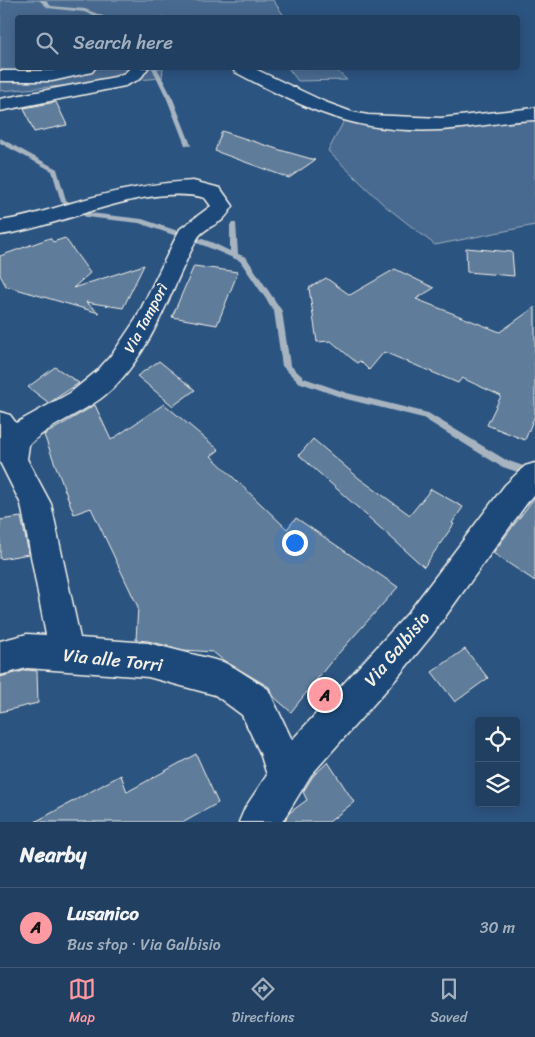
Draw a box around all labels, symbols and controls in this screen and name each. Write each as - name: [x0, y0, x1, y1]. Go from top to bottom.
- search box: [15, 15, 520, 70]
- text: Search here: [73, 26, 173, 59]
- icon: search: [33, 29, 61, 57]
- street label: Via Tamporì: [117, 278, 175, 358]
- your location: [282, 530, 308, 556]
- street label: Via Galbisio: [356, 604, 438, 694]
- street label: Via alle Torri: [62, 639, 165, 681]
- pin: A: [309, 676, 341, 714]
- map controls: [475, 717, 520, 807]
- button: locate: [475, 717, 520, 762]
- button: layers: [475, 762, 520, 807]
- text: Nearby: [20, 836, 86, 874]
- text: Lusanico: [67, 897, 139, 930]
- text: A: [31, 913, 41, 942]
- text: 30 m: [480, 913, 515, 942]
- text: Bus stop · Via Galbisio: [67, 930, 221, 959]
- tab: Map: [68, 975, 96, 1030]
- tab: Directions: [232, 975, 294, 1030]
- tab: Saved: [430, 975, 467, 1030]

